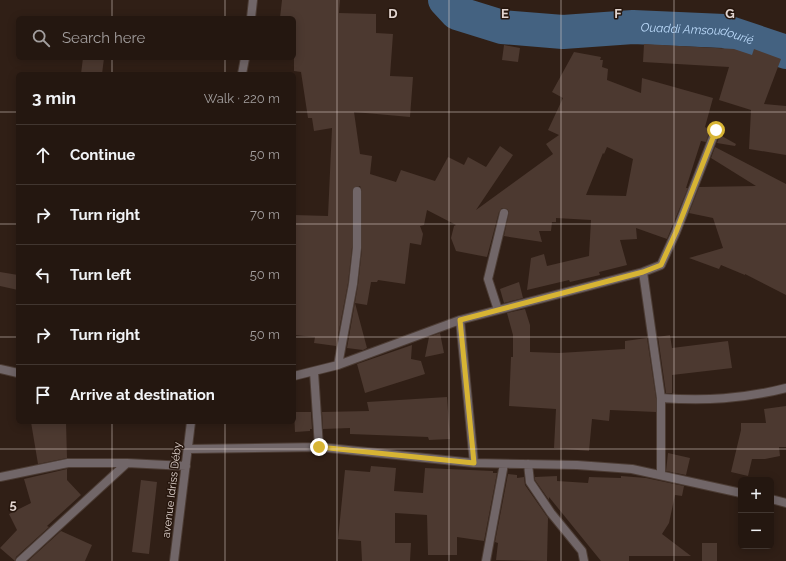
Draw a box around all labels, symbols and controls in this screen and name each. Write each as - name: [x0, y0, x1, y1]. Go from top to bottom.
- text: D: [388, 6, 398, 21]
- text: E: [501, 6, 509, 21]
- text: F: [614, 6, 622, 21]
- text: G: [725, 6, 735, 21]
- search box: [16, 16, 296, 60]
- water label: Ouaddi Amsoudourié: [640, 20, 756, 48]
- icon: search: [30, 27, 52, 49]
- text: Search here: [62, 29, 145, 47]
- text: 3 min: [32, 88, 76, 108]
- text: Walk · 220 m: [204, 91, 280, 106]
- route start: [707, 121, 725, 139]
- icon: ahead: [32, 144, 54, 166]
- text: Continue: [70, 146, 135, 164]
- text: 50 m: [250, 147, 280, 162]
- icon: right: [32, 204, 54, 226]
- text: Turn right: [70, 206, 140, 224]
- text: 70 m: [250, 207, 280, 222]
- icon: left: [32, 264, 54, 286]
- text: Turn left: [70, 266, 131, 284]
- text: 50 m: [250, 267, 280, 282]
- icon: right: [32, 324, 54, 346]
- text: Turn right: [70, 326, 140, 344]
- text: 50 m: [250, 327, 280, 342]
- icon: arrive: [32, 384, 54, 406]
- text: Arrive at destination: [70, 386, 215, 404]
- route end: [310, 438, 328, 456]
- street label: avenue Idriss Déby: [160, 441, 184, 539]
- map controls: [738, 477, 774, 549]
- button: +: [738, 477, 774, 513]
- text: 5: [9, 497, 17, 512]
- button: −: [738, 513, 774, 549]

